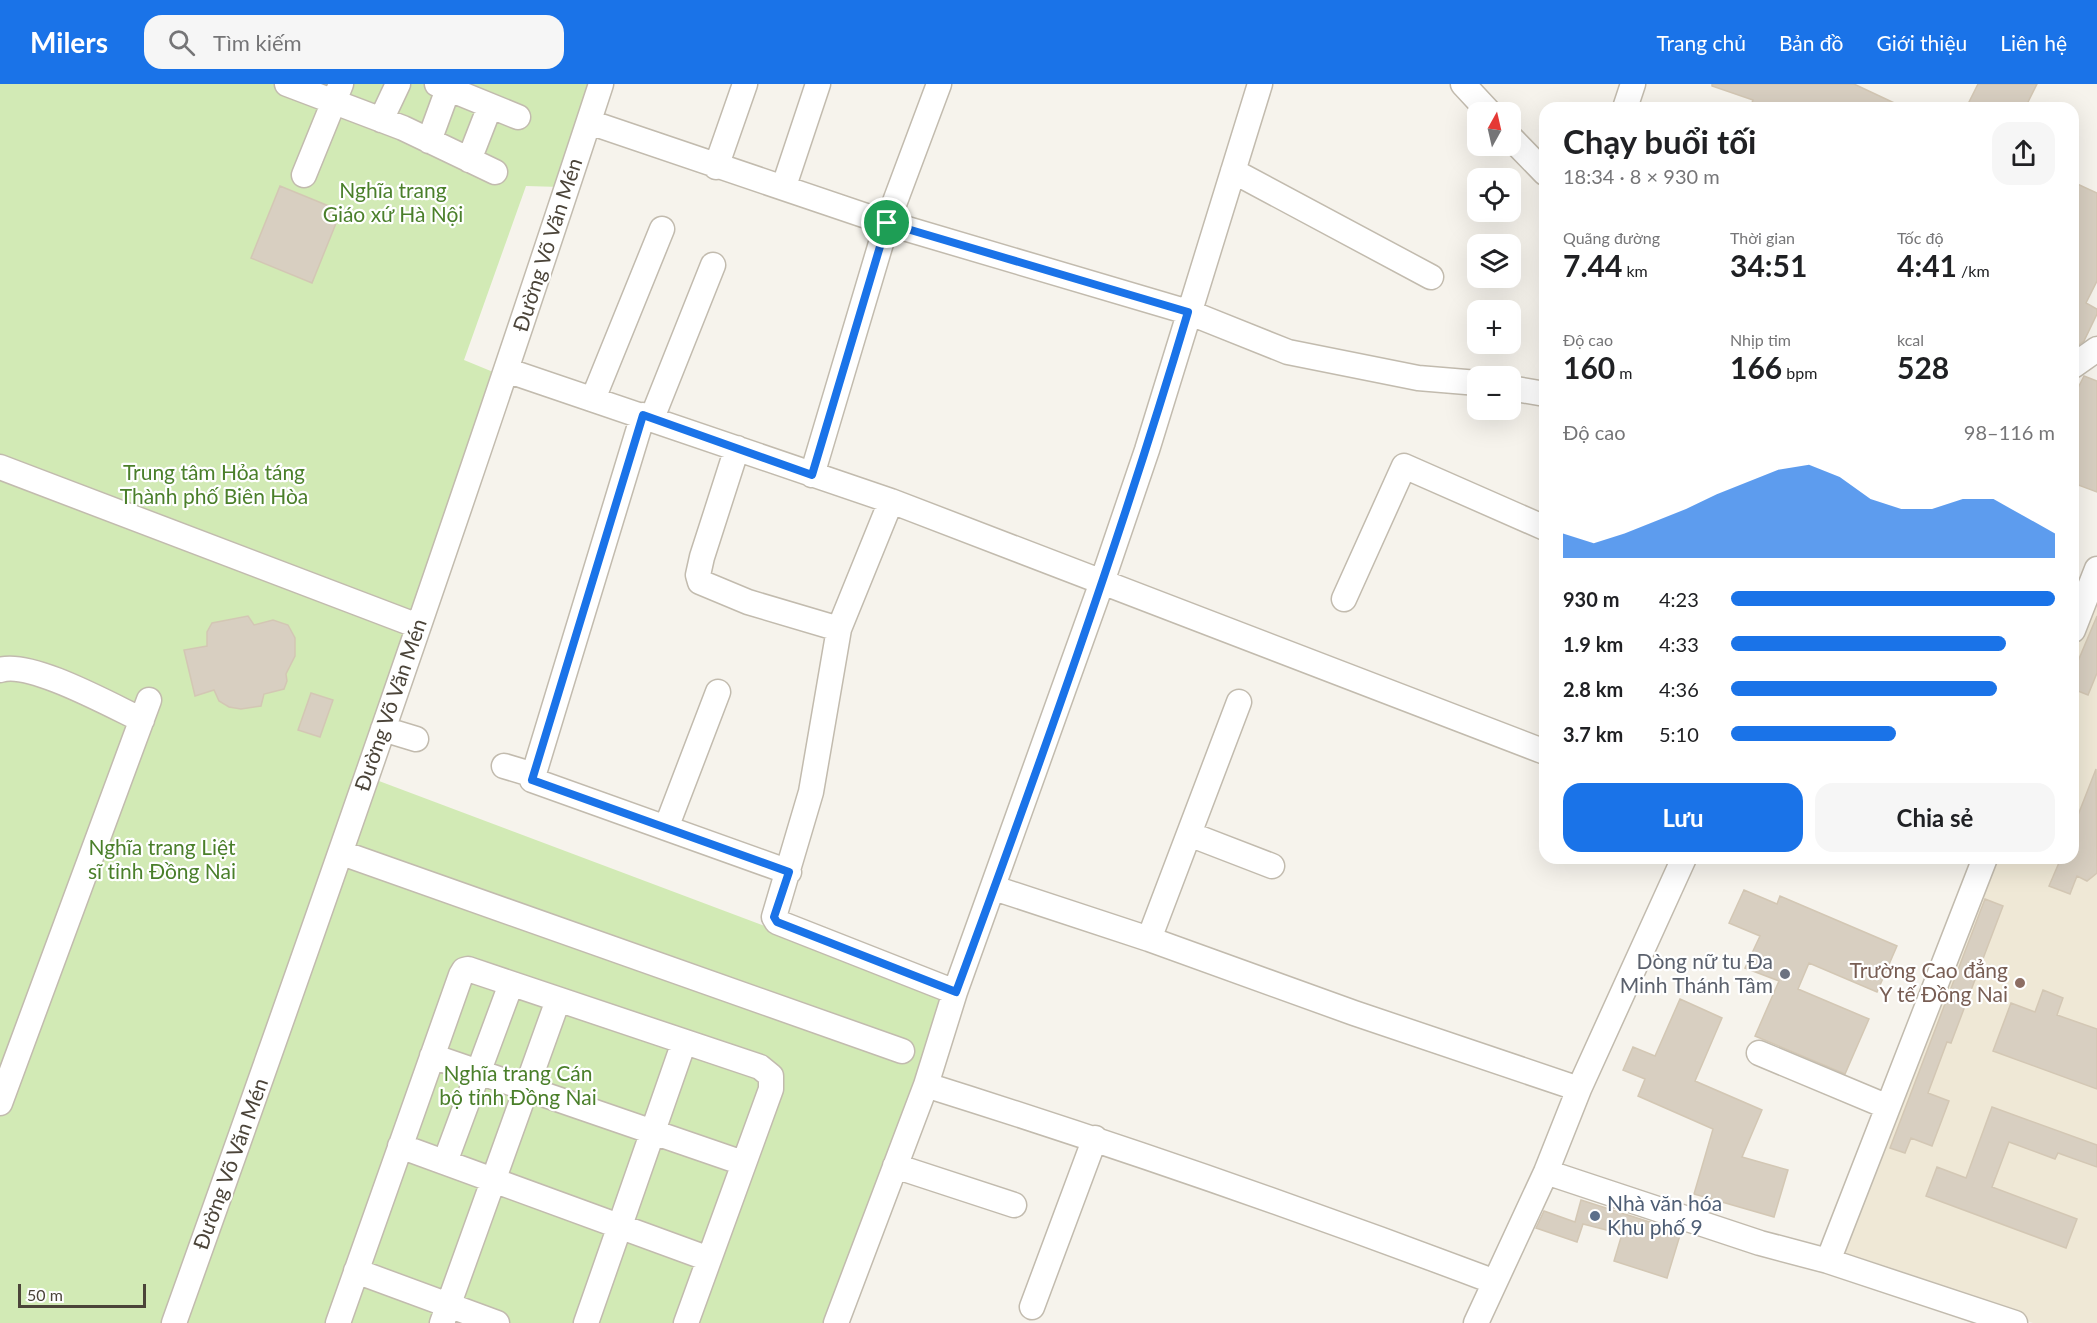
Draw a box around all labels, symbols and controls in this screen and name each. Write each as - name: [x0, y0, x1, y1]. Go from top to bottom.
- search box: [144, 15, 564, 69]
- text: Milers: [30, 25, 108, 59]
- icon: search: [165, 26, 198, 59]
- text: Tìm kiếm: [213, 29, 302, 56]
- text: Trang chủ: [1656, 30, 1746, 55]
- text: Bản đồ: [1779, 30, 1844, 55]
- text: Giới thiệu: [1877, 30, 1967, 55]
- text: Liên hệ: [2000, 30, 2067, 55]
- north arrow: [1467, 102, 1521, 156]
- map controls: [1467, 102, 1521, 420]
- text: Chạy buổi tối: [1563, 121, 1756, 161]
- button: share: [1992, 122, 2055, 185]
- street label: Đường Võ Văn Mén: [507, 155, 586, 334]
- text: 18:34 · 8 × 930 m: [1563, 164, 1720, 188]
- button: locate: [1467, 168, 1521, 222]
- park label: Nghĩa trang Giáo xứ Hà Nội: [323, 177, 463, 226]
- pin: [861, 197, 912, 248]
- icon: arrive: [870, 206, 903, 239]
- text: Quãng đường: [1563, 228, 1660, 247]
- text: Thời gian: [1730, 228, 1795, 247]
- text: Tốc độ: [1897, 228, 1943, 247]
- button: layers: [1467, 234, 1521, 288]
- text: 7.44: [1563, 247, 1622, 283]
- text: 34:51: [1730, 247, 1807, 283]
- text: 4:41: [1897, 247, 1957, 283]
- text: km: [1622, 261, 1648, 280]
- text: /km: [1957, 261, 1990, 280]
- button: +: [1467, 300, 1521, 354]
- text: Độ cao: [1563, 330, 1613, 349]
- text: Nhịp tim: [1730, 330, 1791, 349]
- text: kcal: [1897, 330, 1924, 349]
- text: 160: [1563, 349, 1615, 385]
- text: 166: [1730, 349, 1782, 385]
- text: 528: [1897, 349, 1949, 385]
- text: m: [1615, 363, 1632, 382]
- text: bpm: [1782, 363, 1817, 382]
- button: −: [1467, 366, 1521, 420]
- text: Độ cao: [1563, 420, 1626, 444]
- text: 98–116 m: [1964, 420, 2055, 444]
- park label: Trung tâm Hỏa táng Thành phố Biên Hòa: [120, 459, 308, 508]
- text: 930 m: [1563, 587, 1619, 611]
- text: 4:23: [1659, 587, 1699, 611]
- street label: Đường Võ Văn Mén: [348, 615, 431, 794]
- text: 1.9 km: [1563, 632, 1623, 656]
- text: 4:33: [1659, 632, 1699, 656]
- text: 2.8 km: [1563, 677, 1623, 701]
- text: 4:36: [1659, 677, 1699, 701]
- text: 3.7 km: [1563, 722, 1623, 746]
- text: 5:10: [1659, 722, 1699, 746]
- button: Lưu: [1563, 783, 1803, 852]
- button: Chia sẻ: [1815, 783, 2055, 852]
- park label: Nghĩa trang Liệt sĩ tỉnh Đồng Nai: [88, 834, 236, 883]
- place label: Dòng nữ tu Đa Minh Thánh Tâm: [1620, 948, 1773, 997]
- place label: Trường Cao đẳng Y tế Đồng Nai: [1850, 957, 2008, 1006]
- marker: Dòng nữ tu Đa Minh Thánh Tâm: [1778, 967, 1792, 981]
- marker: Trường Cao đẳng Y tế Đồng Nai: [2013, 976, 2027, 990]
- park label: Nghĩa trang Cán bộ tỉnh Đồng Nai: [439, 1060, 597, 1109]
- street label: Đường Võ Văn Mén: [187, 1074, 272, 1253]
- place label: Nhà văn hóa Khu phố 9: [1607, 1190, 1722, 1239]
- marker: Nhà văn hóa Khu phố 9: [1588, 1209, 1602, 1223]
- scale bar: [18, 1281, 146, 1308]
- text: 50 m: [27, 1285, 63, 1304]

